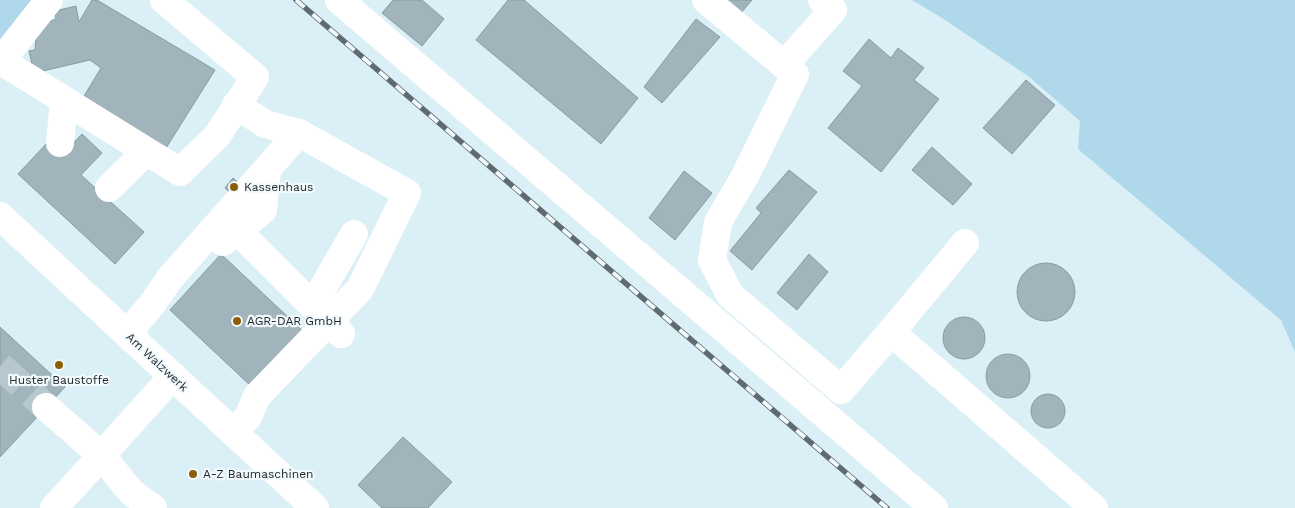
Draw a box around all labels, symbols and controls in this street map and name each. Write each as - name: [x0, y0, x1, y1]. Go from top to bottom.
- place label: Kassenhaus: [244, 180, 313, 194]
- marker: Kassenhaus: [228, 181, 240, 193]
- place label: AGR-DAR GmbH: [247, 314, 342, 328]
- marker: AGR-DAR GmbH: [231, 315, 243, 327]
- street label: Am Walzwerk: [123, 330, 191, 394]
- marker: Huster Baustoffe: [53, 359, 65, 371]
- place label: Huster Baustoffe: [9, 373, 109, 387]
- place label: A-Z Baumaschinen: [203, 467, 314, 481]
- marker: A-Z Baumaschinen: [187, 468, 199, 480]

